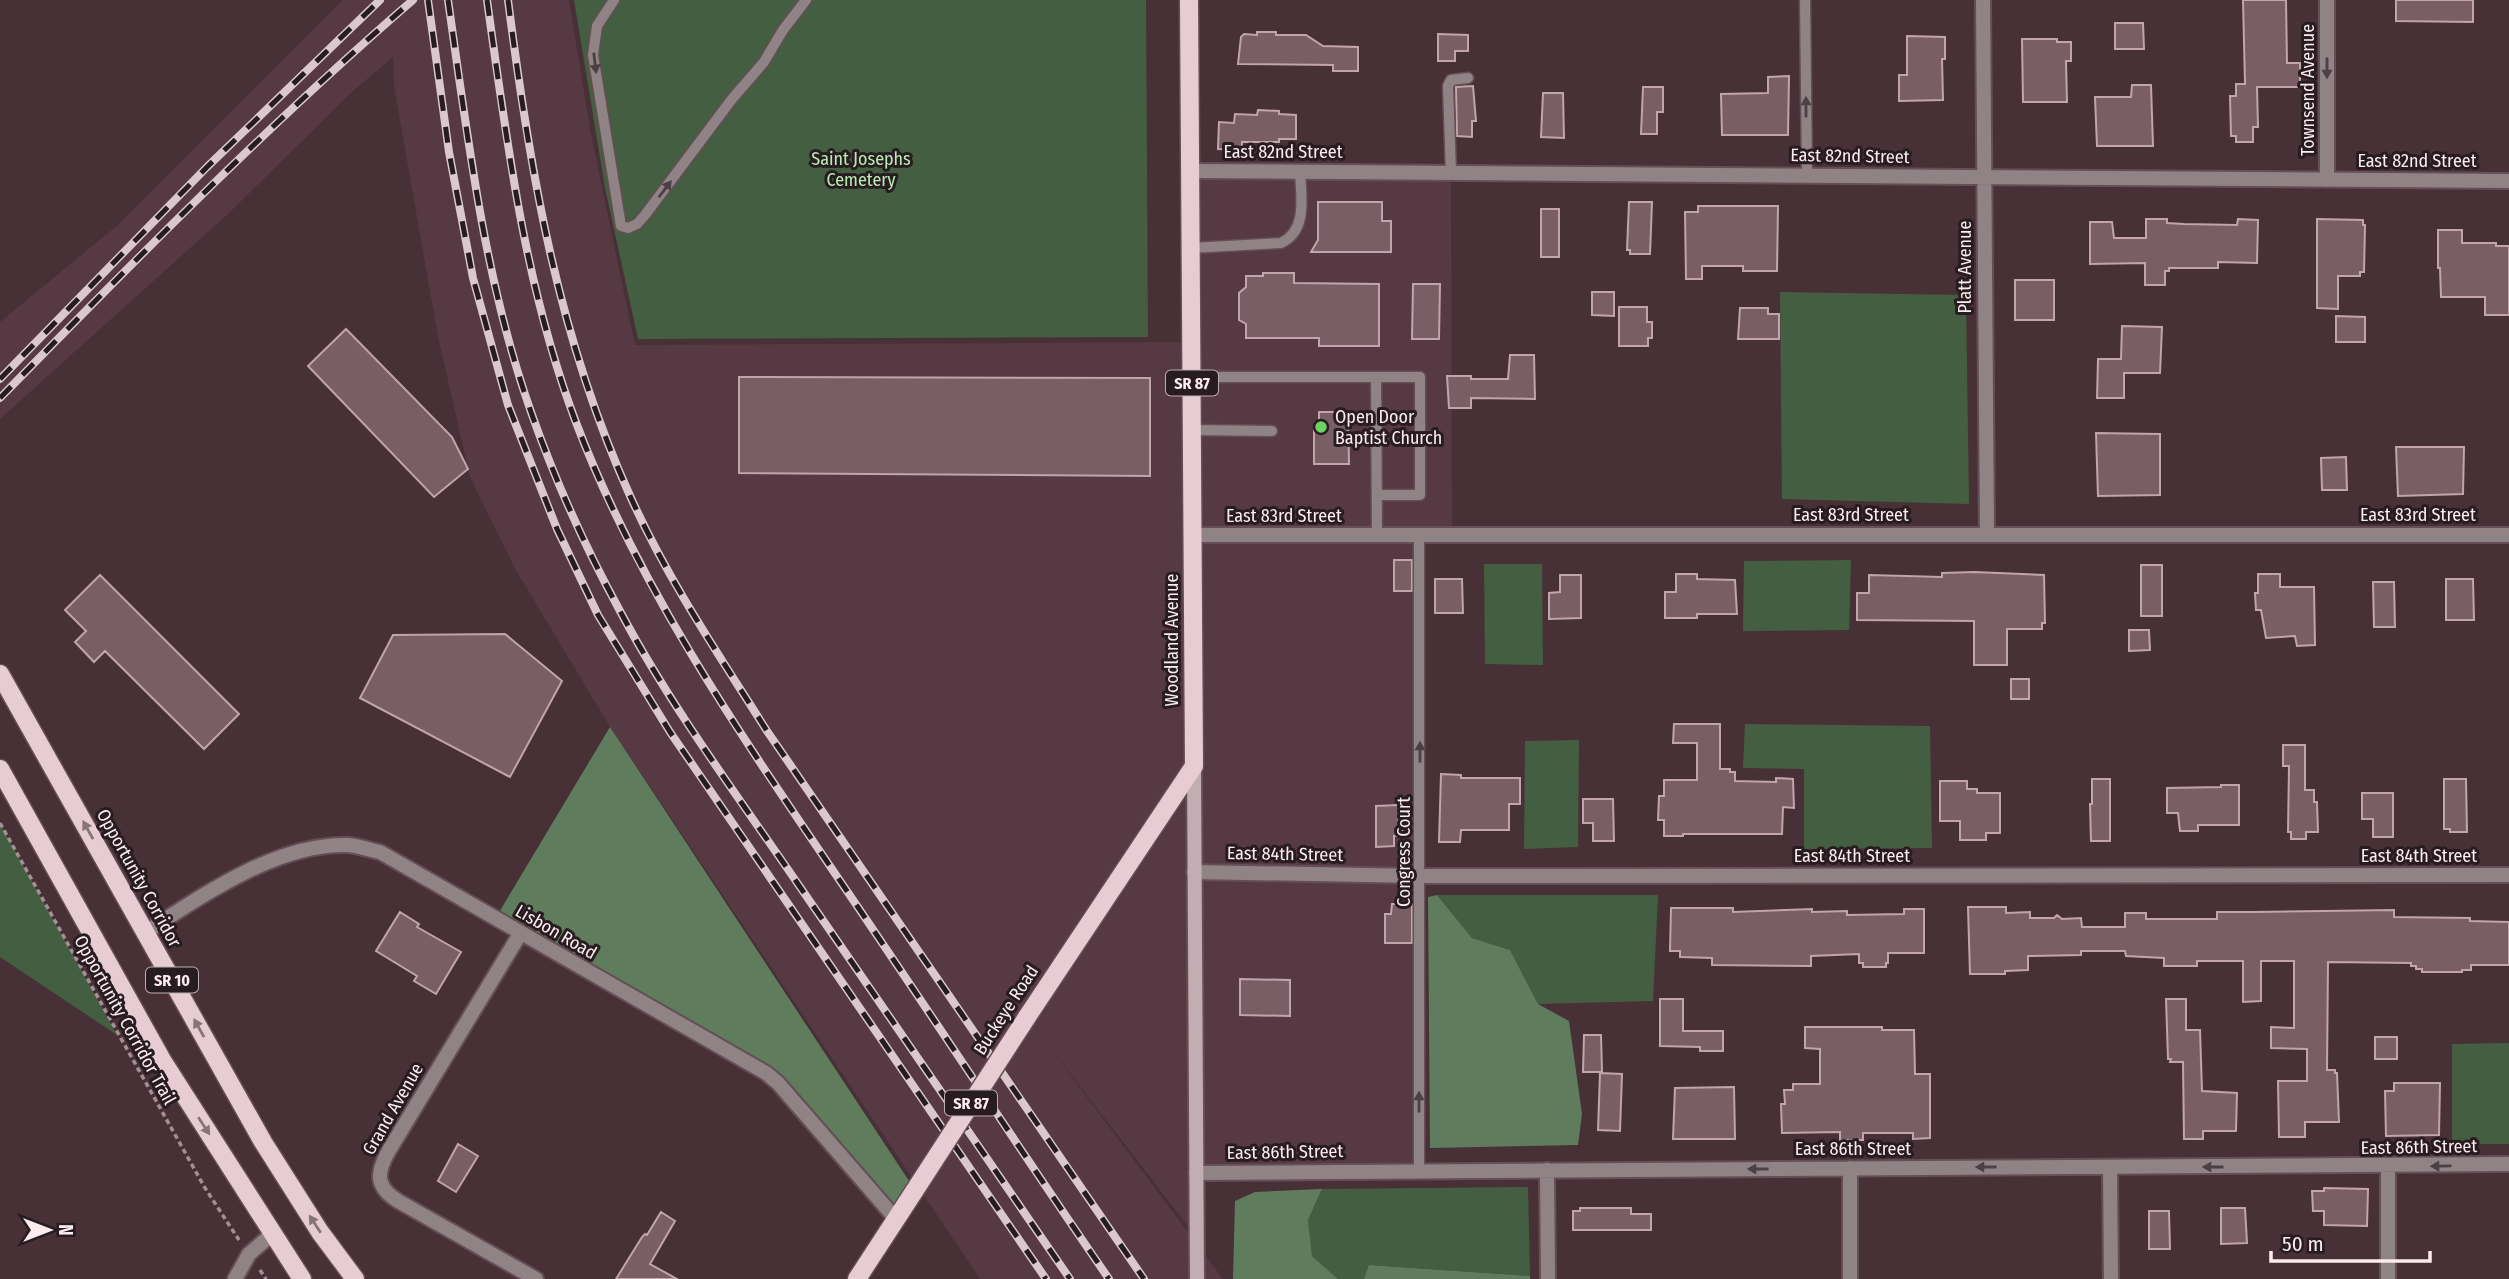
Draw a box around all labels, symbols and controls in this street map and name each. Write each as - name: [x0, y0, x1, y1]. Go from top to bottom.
- street label: Townsend Avenue: [2297, 24, 2319, 156]
- one-way arrow: [590, 52, 601, 74]
- one-way arrow: [2321, 57, 2333, 79]
- one-way arrow: [1800, 95, 1812, 117]
- street label: East 82nd Street: [1223, 141, 1343, 163]
- street label: East 82nd Street: [1790, 144, 1910, 168]
- park label: Saint Josephs Cemetery: [811, 148, 911, 191]
- street label: East 82nd Street: [2357, 150, 2477, 172]
- one-way arrow: [658, 180, 672, 198]
- street label: Platt Avenue: [1954, 220, 1976, 313]
- road number: SR 87: [1166, 370, 1218, 396]
- place label: Open Door Baptist Church: [1335, 406, 1442, 449]
- marker: Open Door Baptist Church: [1313, 419, 1329, 435]
- street label: East 83rd Street: [1793, 504, 1909, 526]
- street label: East 83rd Street: [2360, 504, 2476, 526]
- street label: East 83rd Street: [1226, 505, 1342, 527]
- street label: Woodland Avenue: [1161, 573, 1183, 706]
- one-way arrow: [1414, 740, 1426, 762]
- street label: Congress Court: [1393, 797, 1415, 907]
- street label: Opportunity Corridor: [92, 805, 186, 951]
- one-way arrow: [82, 820, 94, 839]
- street label: East 84th Street: [1227, 842, 1343, 866]
- street label: East 84th Street: [1794, 845, 1910, 867]
- street label: East 84th Street: [2361, 845, 2477, 867]
- street label: Lisbon Road: [511, 900, 601, 964]
- street label: Opportunity Corridor Trail: [69, 931, 181, 1109]
- street label: Buckeye Road: [969, 961, 1043, 1059]
- road number: SR 10: [146, 968, 198, 992]
- one-way arrow: [193, 1018, 205, 1038]
- street label: Grand Avenue: [358, 1059, 428, 1159]
- one-way arrow: [1413, 1090, 1425, 1112]
- road number: SR 87: [945, 1091, 997, 1116]
- one-way arrow: [198, 1116, 211, 1136]
- street label: East 86th Street: [2361, 1135, 2478, 1159]
- street label: East 86th Street: [1795, 1138, 1911, 1160]
- street label: East 86th Street: [1227, 1140, 1344, 1164]
- one-way arrow: [2430, 1160, 2452, 1172]
- one-way arrow: [1975, 1161, 1997, 1173]
- one-way arrow: [2202, 1161, 2224, 1173]
- one-way arrow: [1747, 1163, 1769, 1175]
- north arrow: [14, 1195, 84, 1265]
- one-way arrow: [308, 1214, 321, 1234]
- scale bar: [2271, 1220, 2430, 1264]
- text: N: [54, 1224, 77, 1236]
- text: 50 m: [2282, 1231, 2324, 1257]

